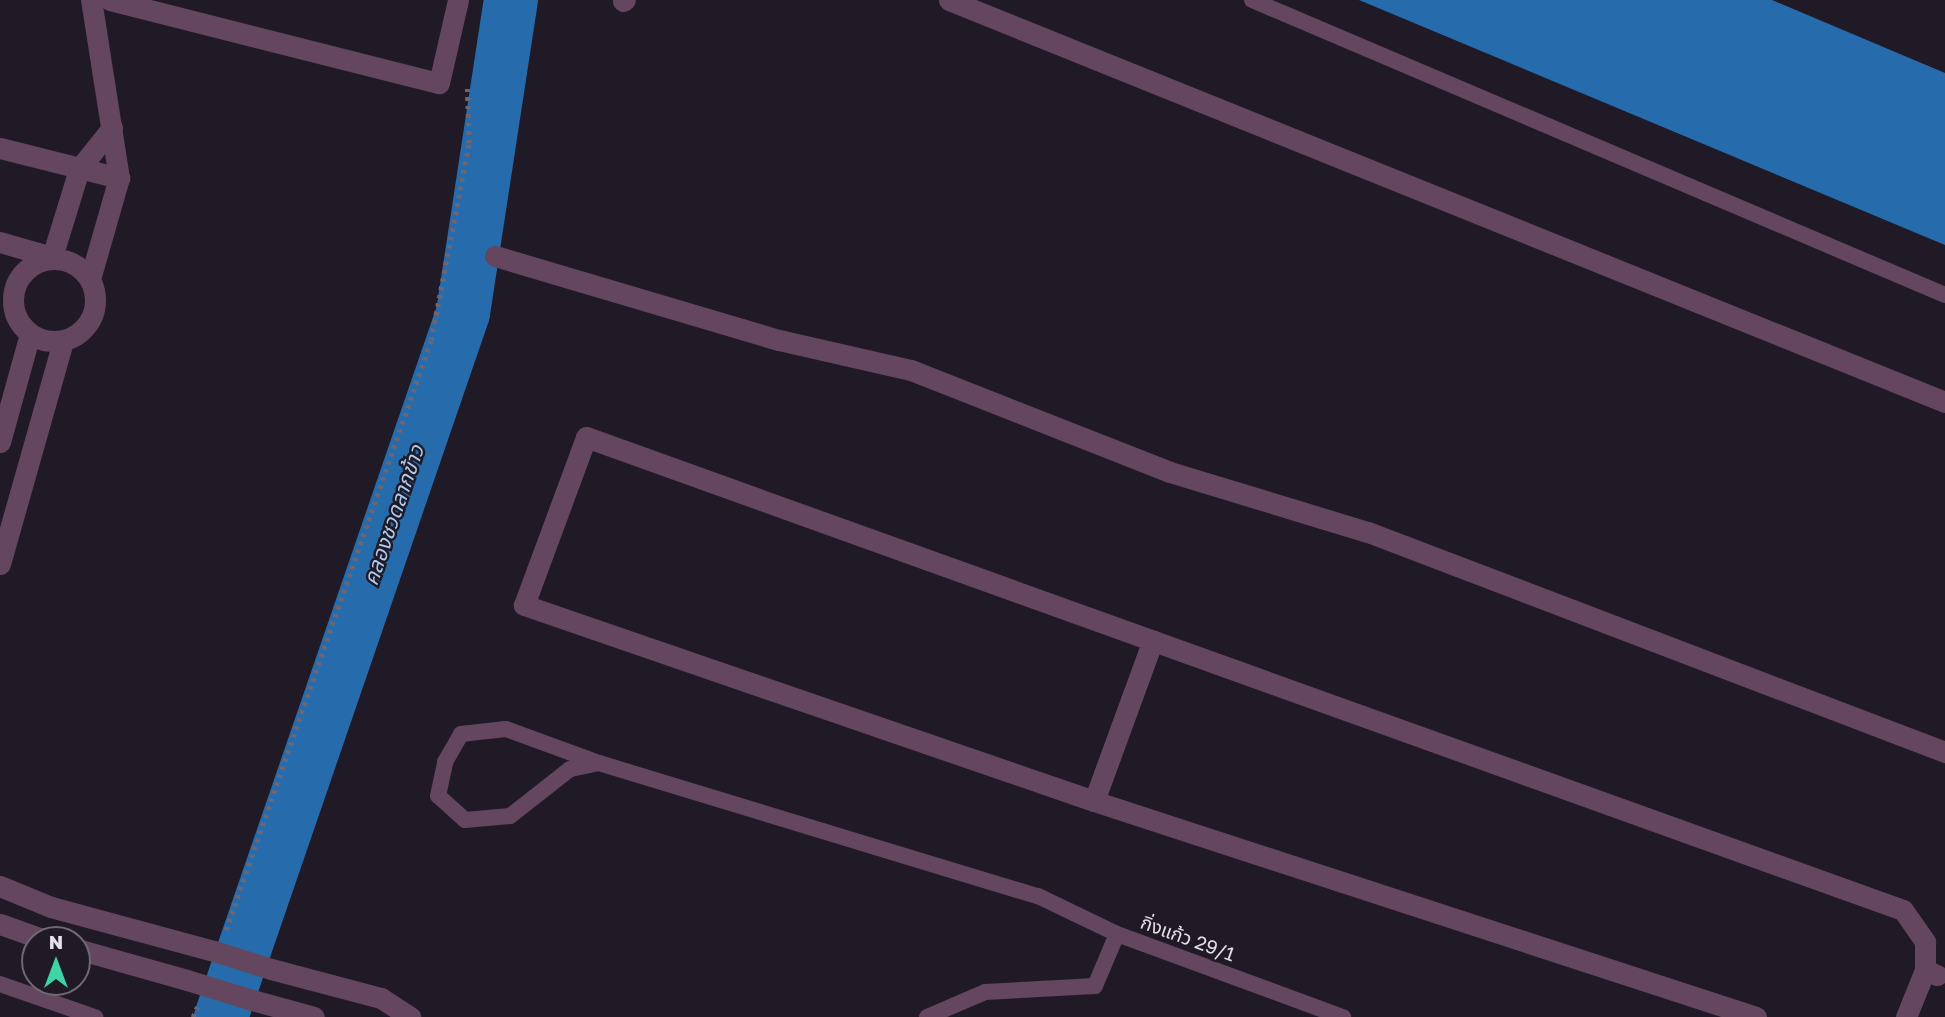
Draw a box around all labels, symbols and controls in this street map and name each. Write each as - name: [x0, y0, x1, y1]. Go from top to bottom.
- water label: คลองชวดลากข้าว: [357, 442, 429, 588]
- street label: กิ่งแก้ว 29/1: [1138, 910, 1238, 966]
- north arrow: [21, 926, 91, 996]
- text: N: [49, 930, 63, 953]

